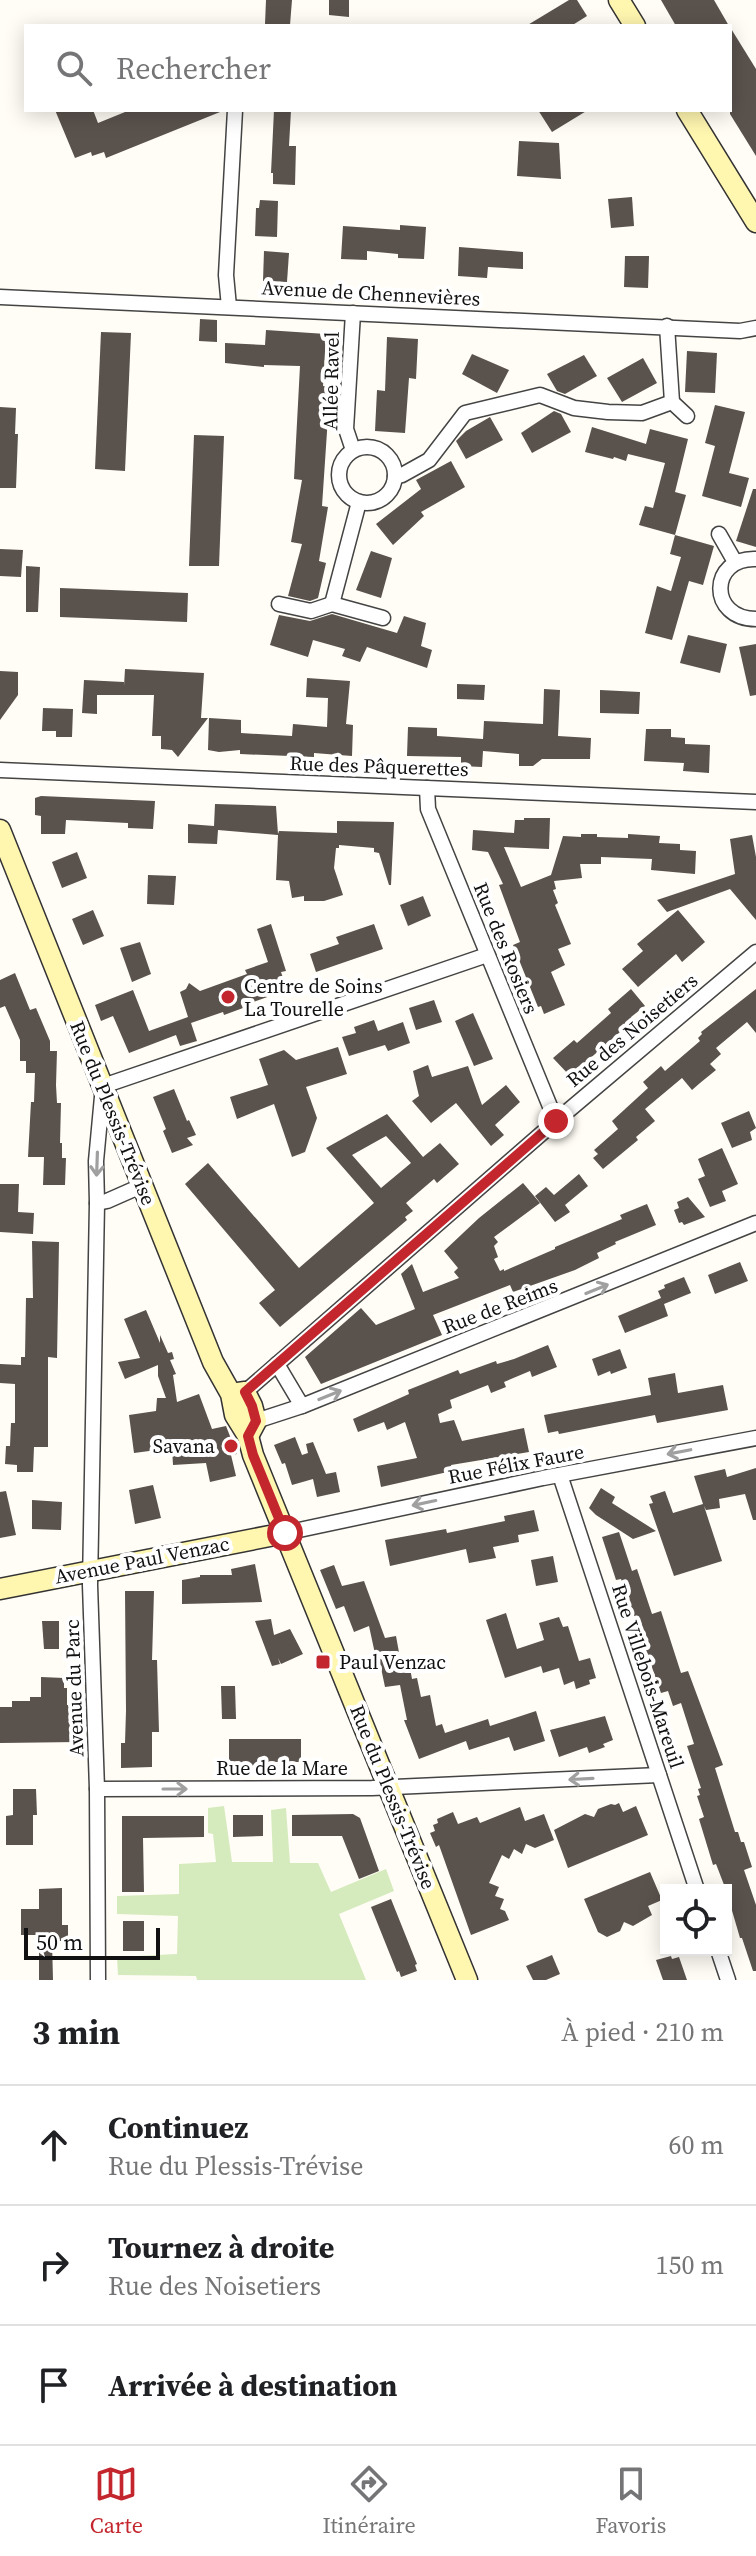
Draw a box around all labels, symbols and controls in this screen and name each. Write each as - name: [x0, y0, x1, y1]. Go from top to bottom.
- search box: [24, 24, 732, 112]
- icon: search: [52, 46, 96, 90]
- text: Rechercher: [116, 48, 271, 89]
- street label: Avenue de Chennevières: [261, 273, 481, 313]
- street label: Allée Ravel: [316, 331, 346, 431]
- street label: Rue des Pâquerettes: [289, 749, 469, 783]
- street label: Rue des Rosiers: [467, 878, 545, 1018]
- street label: Rue des Noisetiers: [560, 967, 704, 1093]
- place label: Centre de Soins La Tourelle: [244, 972, 383, 1023]
- marker: Centre de Soins La Tourelle: [219, 988, 237, 1006]
- street label: Rue du Plessis-Trévise: [63, 1017, 163, 1209]
- route end: [538, 1103, 574, 1139]
- one-way arrow: [89, 1150, 104, 1177]
- street label: Rue de Reims: [439, 1271, 561, 1341]
- one-way arrow: [584, 1280, 609, 1295]
- one-way arrow: [317, 1387, 341, 1401]
- place label: Savana: [153, 1432, 216, 1460]
- marker: Savana: [222, 1437, 240, 1455]
- street label: Rue Félix Faure: [446, 1437, 586, 1491]
- one-way arrow: [667, 1446, 693, 1461]
- one-way arrow: [412, 1496, 438, 1511]
- route start: [267, 1515, 303, 1551]
- street label: Avenue Paul Venzac: [52, 1529, 232, 1591]
- street label: Rue Villebois-Mareuil: [605, 1580, 691, 1772]
- street label: Avenue du Parc: [58, 1618, 90, 1757]
- place label: Paul Venzac: [339, 1648, 446, 1676]
- marker: Paul Venzac: [314, 1653, 332, 1671]
- street label: Rue du Plessis-Trévise: [343, 1701, 443, 1893]
- street label: Rue de la Mare: [216, 1754, 348, 1782]
- one-way arrow: [568, 1771, 595, 1786]
- one-way arrow: [161, 1781, 188, 1797]
- map controls: [660, 1884, 732, 1956]
- button: locate: [660, 1884, 732, 1956]
- scale bar: [24, 1924, 160, 1960]
- text: 50 m: [36, 1927, 83, 1957]
- text: 3 min: [32, 2009, 120, 2055]
- text: À pied · 210 m: [561, 2014, 724, 2050]
- text: Continuez: [108, 2107, 248, 2148]
- icon: ahead: [32, 2123, 76, 2167]
- text: 60 m: [669, 2127, 724, 2163]
- text: Rue du Plessis-Trévise: [108, 2148, 364, 2184]
- text: Tournez à droite: [108, 2227, 334, 2268]
- icon: right: [32, 2243, 76, 2287]
- text: 150 m: [656, 2247, 724, 2283]
- text: Rue des Noisetiers: [108, 2268, 321, 2304]
- icon: arrive: [32, 2363, 76, 2407]
- text: Arrivée à destination: [108, 2365, 398, 2406]
- tab: Carte: [90, 2462, 143, 2540]
- tab: Itinéraire: [322, 2462, 416, 2540]
- tab: Favoris: [595, 2462, 666, 2540]

